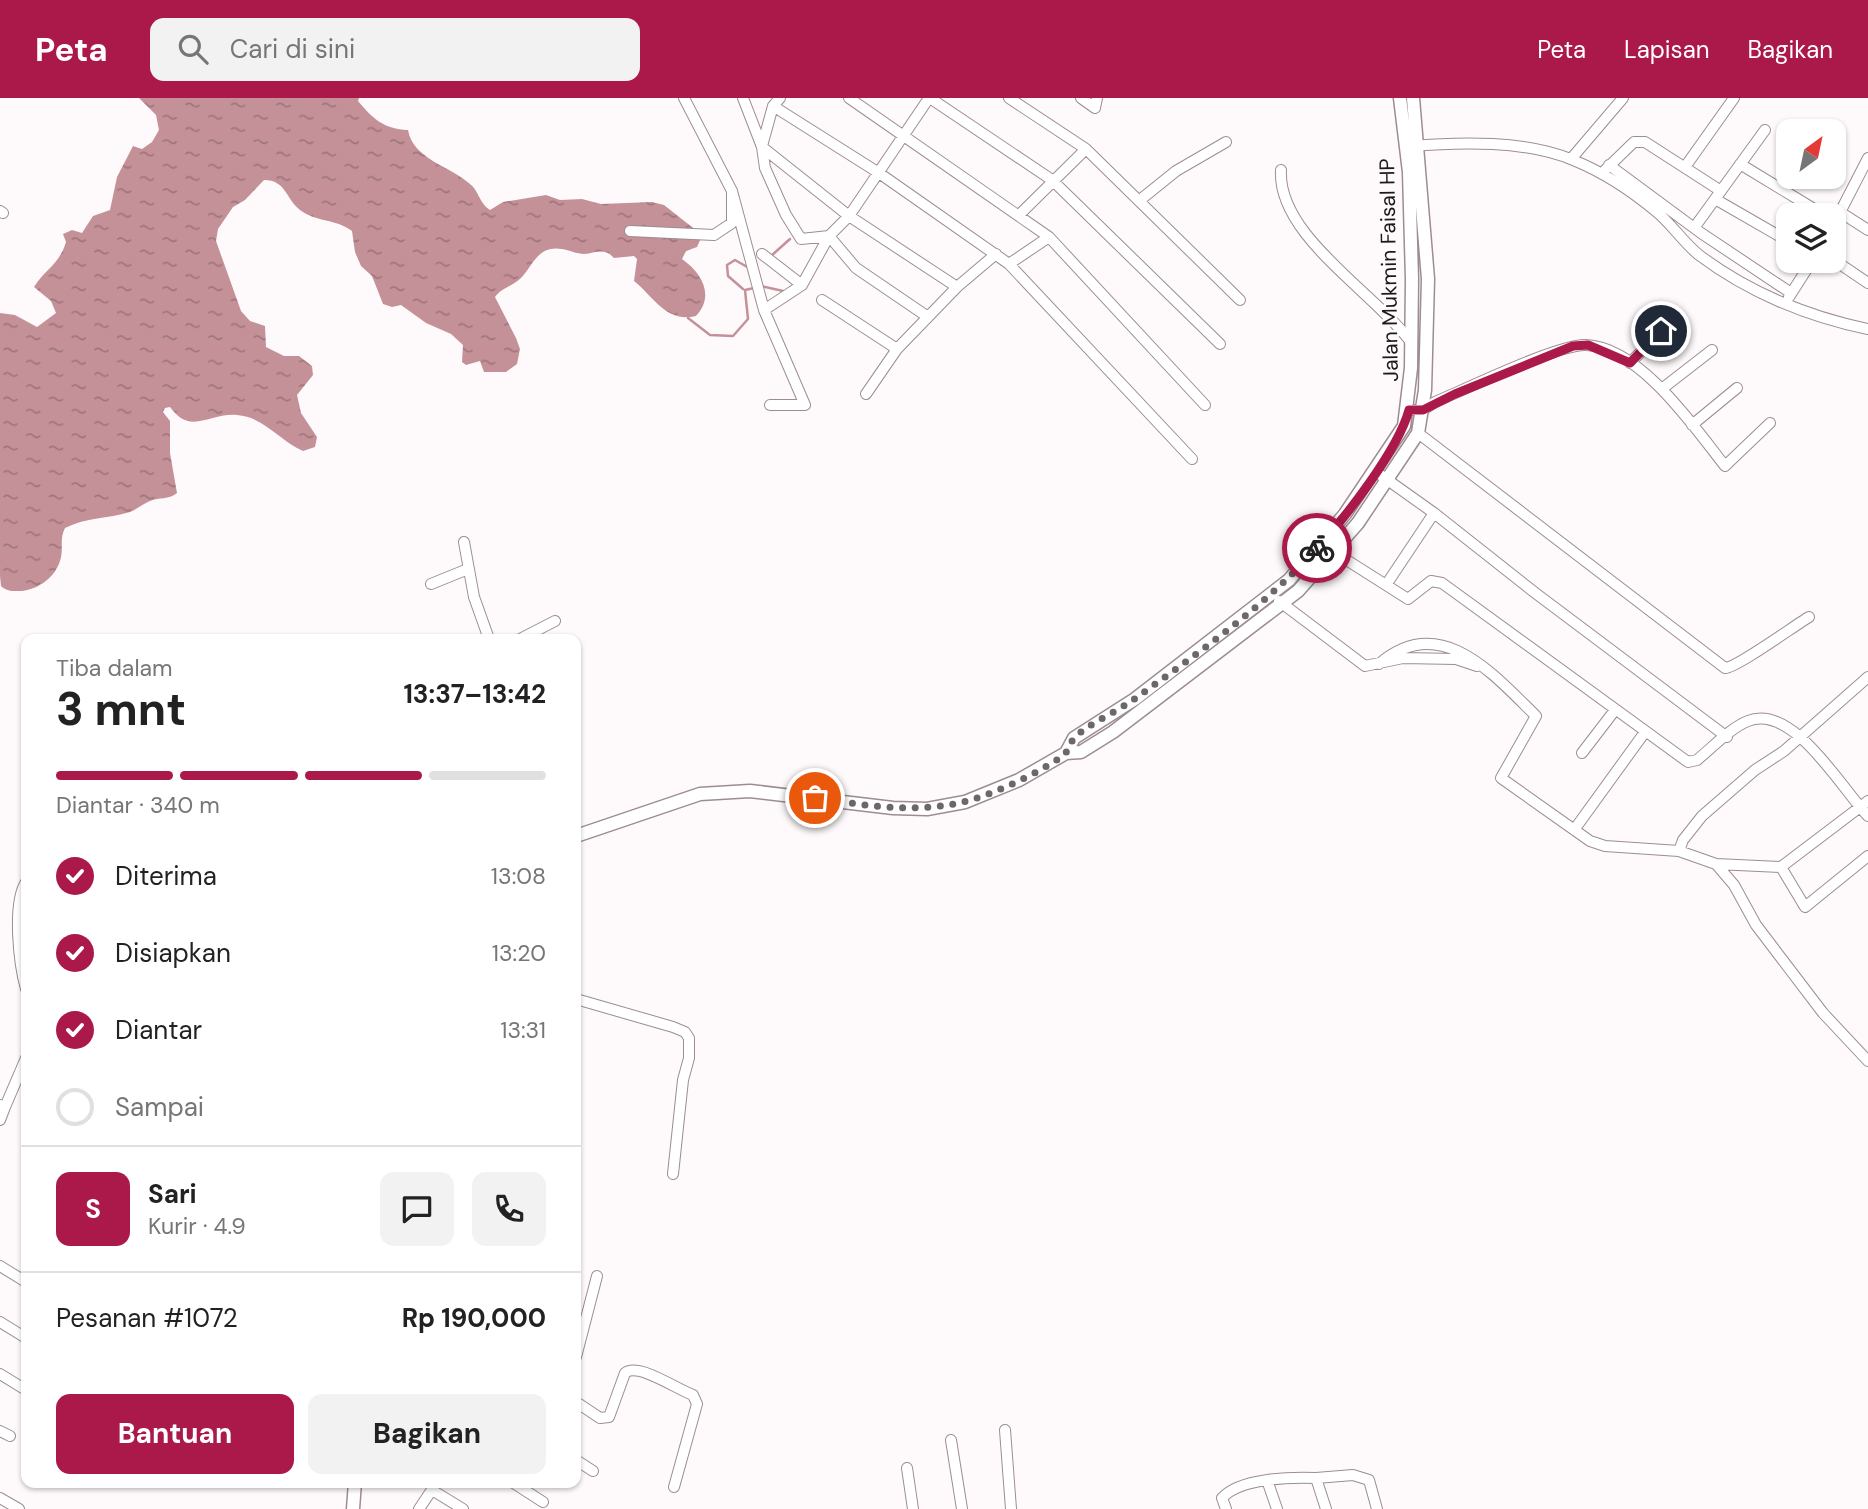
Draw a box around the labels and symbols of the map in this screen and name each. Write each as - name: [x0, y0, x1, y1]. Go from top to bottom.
- north arrow: [1776, 119, 1846, 189]
- street label: Jalan Mukmin Faisal HP: [1373, 158, 1405, 382]
- pin: [1631, 301, 1691, 361]
- courier: [1282, 513, 1352, 583]
- pin: [785, 768, 845, 828]

